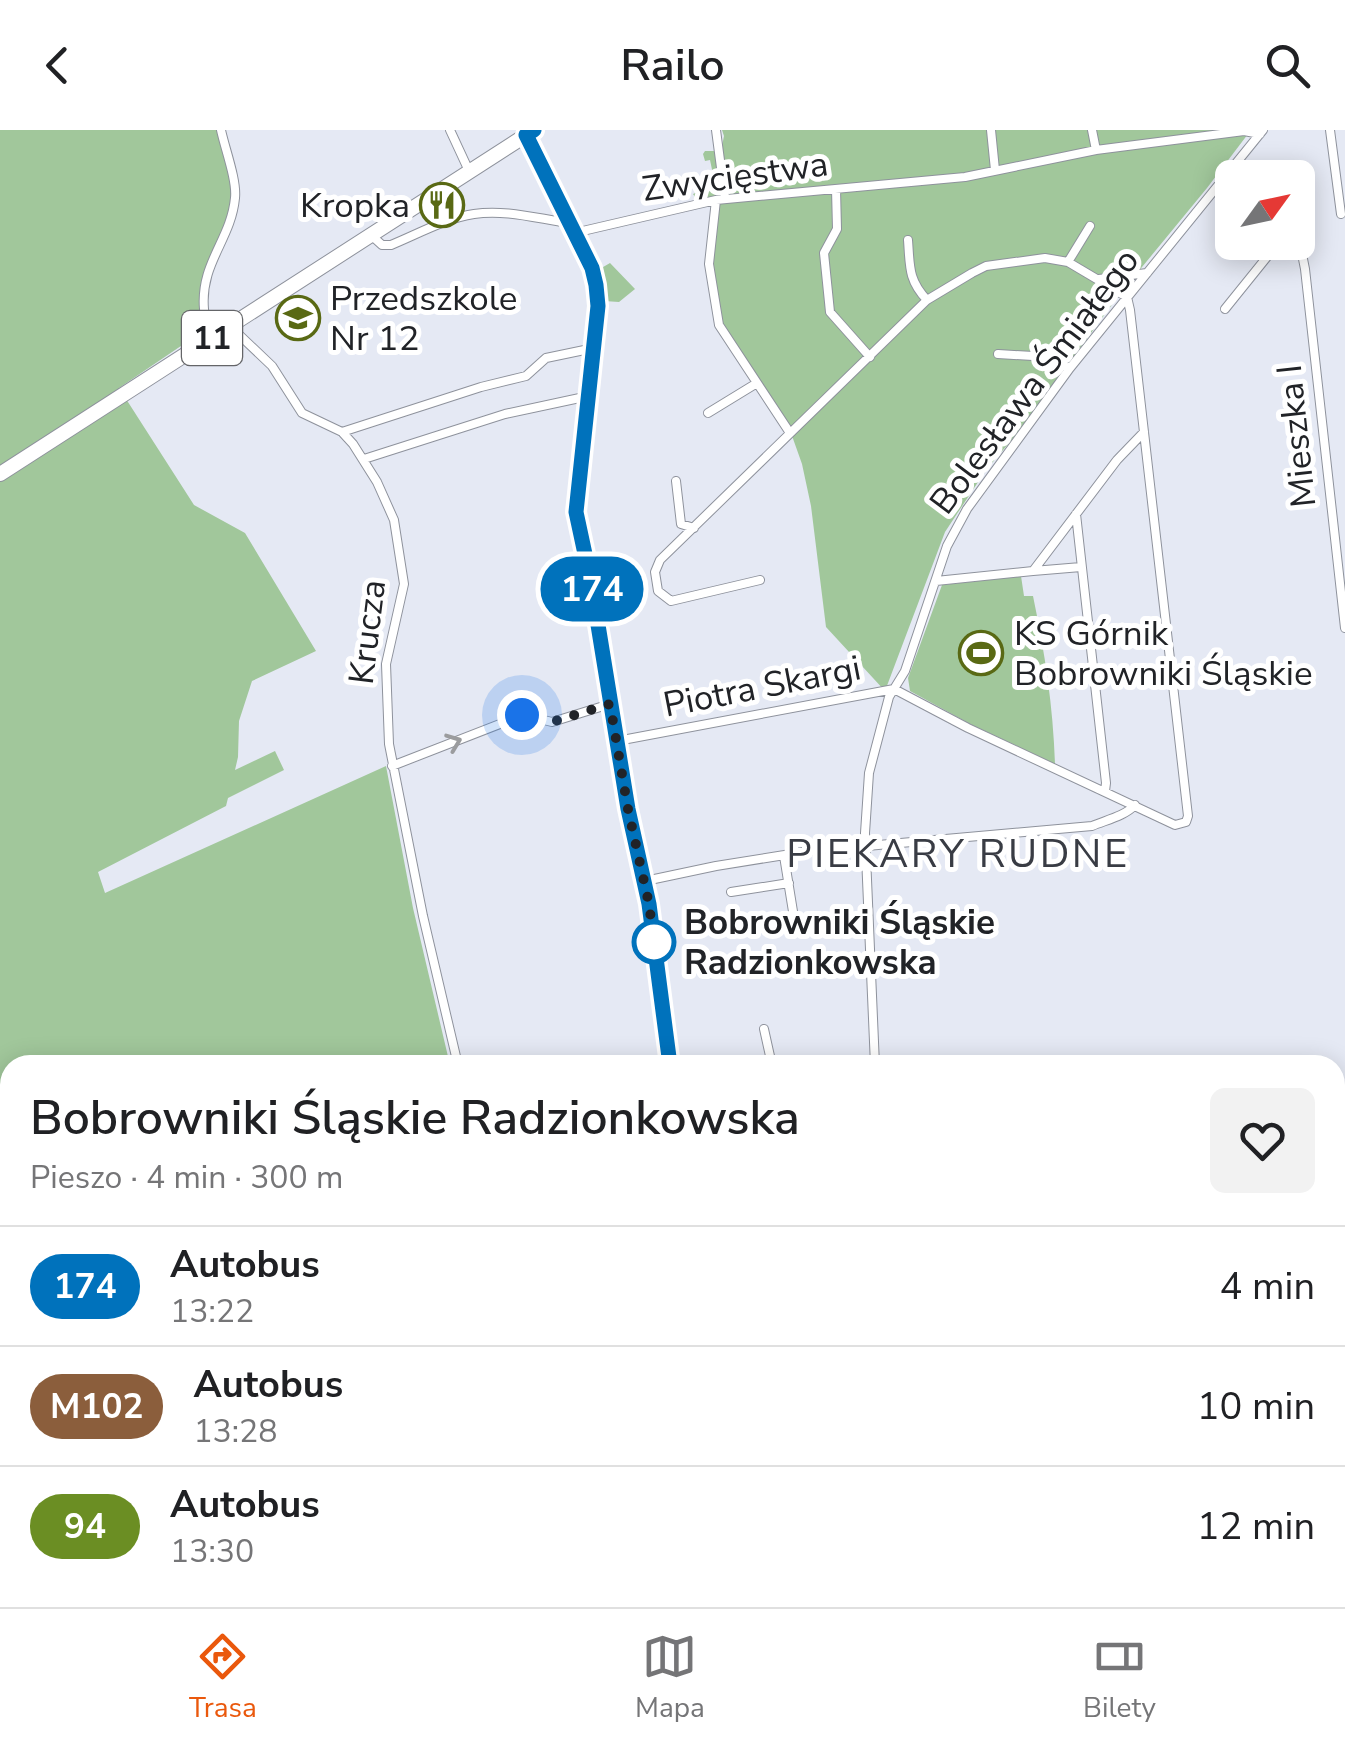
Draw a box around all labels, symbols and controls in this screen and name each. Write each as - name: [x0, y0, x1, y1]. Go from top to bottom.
- text: Railo: [620, 35, 725, 96]
- icon: back: [30, 38, 85, 93]
- icon: search: [1260, 38, 1315, 93]
- street label: Zwycięstwa: [639, 140, 831, 213]
- north arrow: [1215, 160, 1315, 260]
- map controls: [1215, 160, 1315, 260]
- place label: Kropka: [300, 182, 410, 229]
- restaurant icon: Kropka: [419, 182, 465, 228]
- street label: Bolesława Śmiałego: [919, 239, 1150, 524]
- place label: Przedszkole Nr 12: [330, 275, 517, 362]
- school or university icon: Przedszkole Nr 12: [275, 295, 321, 341]
- road number: 11: [182, 311, 242, 365]
- street label: Mieszka I: [1266, 362, 1327, 510]
- line badge: 174: [534, 556, 650, 622]
- text: 174: [560, 566, 624, 613]
- street label: Krucza: [338, 577, 397, 687]
- place label: KS Górnik Bobrowniki Śląskie: [1014, 610, 1313, 697]
- sports icon: KS Górnik Bobrowniki Śląskie: [958, 630, 1004, 676]
- street label: Piotra Skargi: [659, 644, 865, 729]
- your location: [497, 690, 547, 740]
- one-way arrow: [445, 733, 462, 753]
- district label: PIEKARY RUDNE: [786, 827, 1130, 881]
- place label: Bobrowniki Śląskie Radzionkowska: [684, 899, 995, 986]
- marker: Bobrowniki Śląskie Radzionkowska: [633, 921, 675, 963]
- text: Bobrowniki Śląskie Radzionkowska: [30, 1085, 800, 1151]
- button: heart: [1210, 1088, 1315, 1193]
- text: Pieszo · 4 min · 300 m: [30, 1156, 343, 1199]
- text: Autobus: [170, 1239, 320, 1290]
- text: 4 min: [1220, 1261, 1315, 1312]
- text: 174: [53, 1263, 117, 1310]
- text: 13:22: [170, 1290, 254, 1333]
- text: Autobus: [193, 1359, 343, 1410]
- text: 10 min: [1197, 1381, 1315, 1432]
- text: M102: [50, 1383, 143, 1430]
- text: 13:28: [193, 1410, 278, 1453]
- text: Autobus: [170, 1479, 320, 1530]
- text: 12 min: [1197, 1501, 1315, 1552]
- text: 94: [64, 1503, 106, 1550]
- text: 13:30: [170, 1530, 254, 1573]
- tab: Trasa: [189, 1629, 257, 1727]
- tab: Mapa: [635, 1629, 705, 1727]
- tab: Bilety: [1083, 1629, 1156, 1727]

